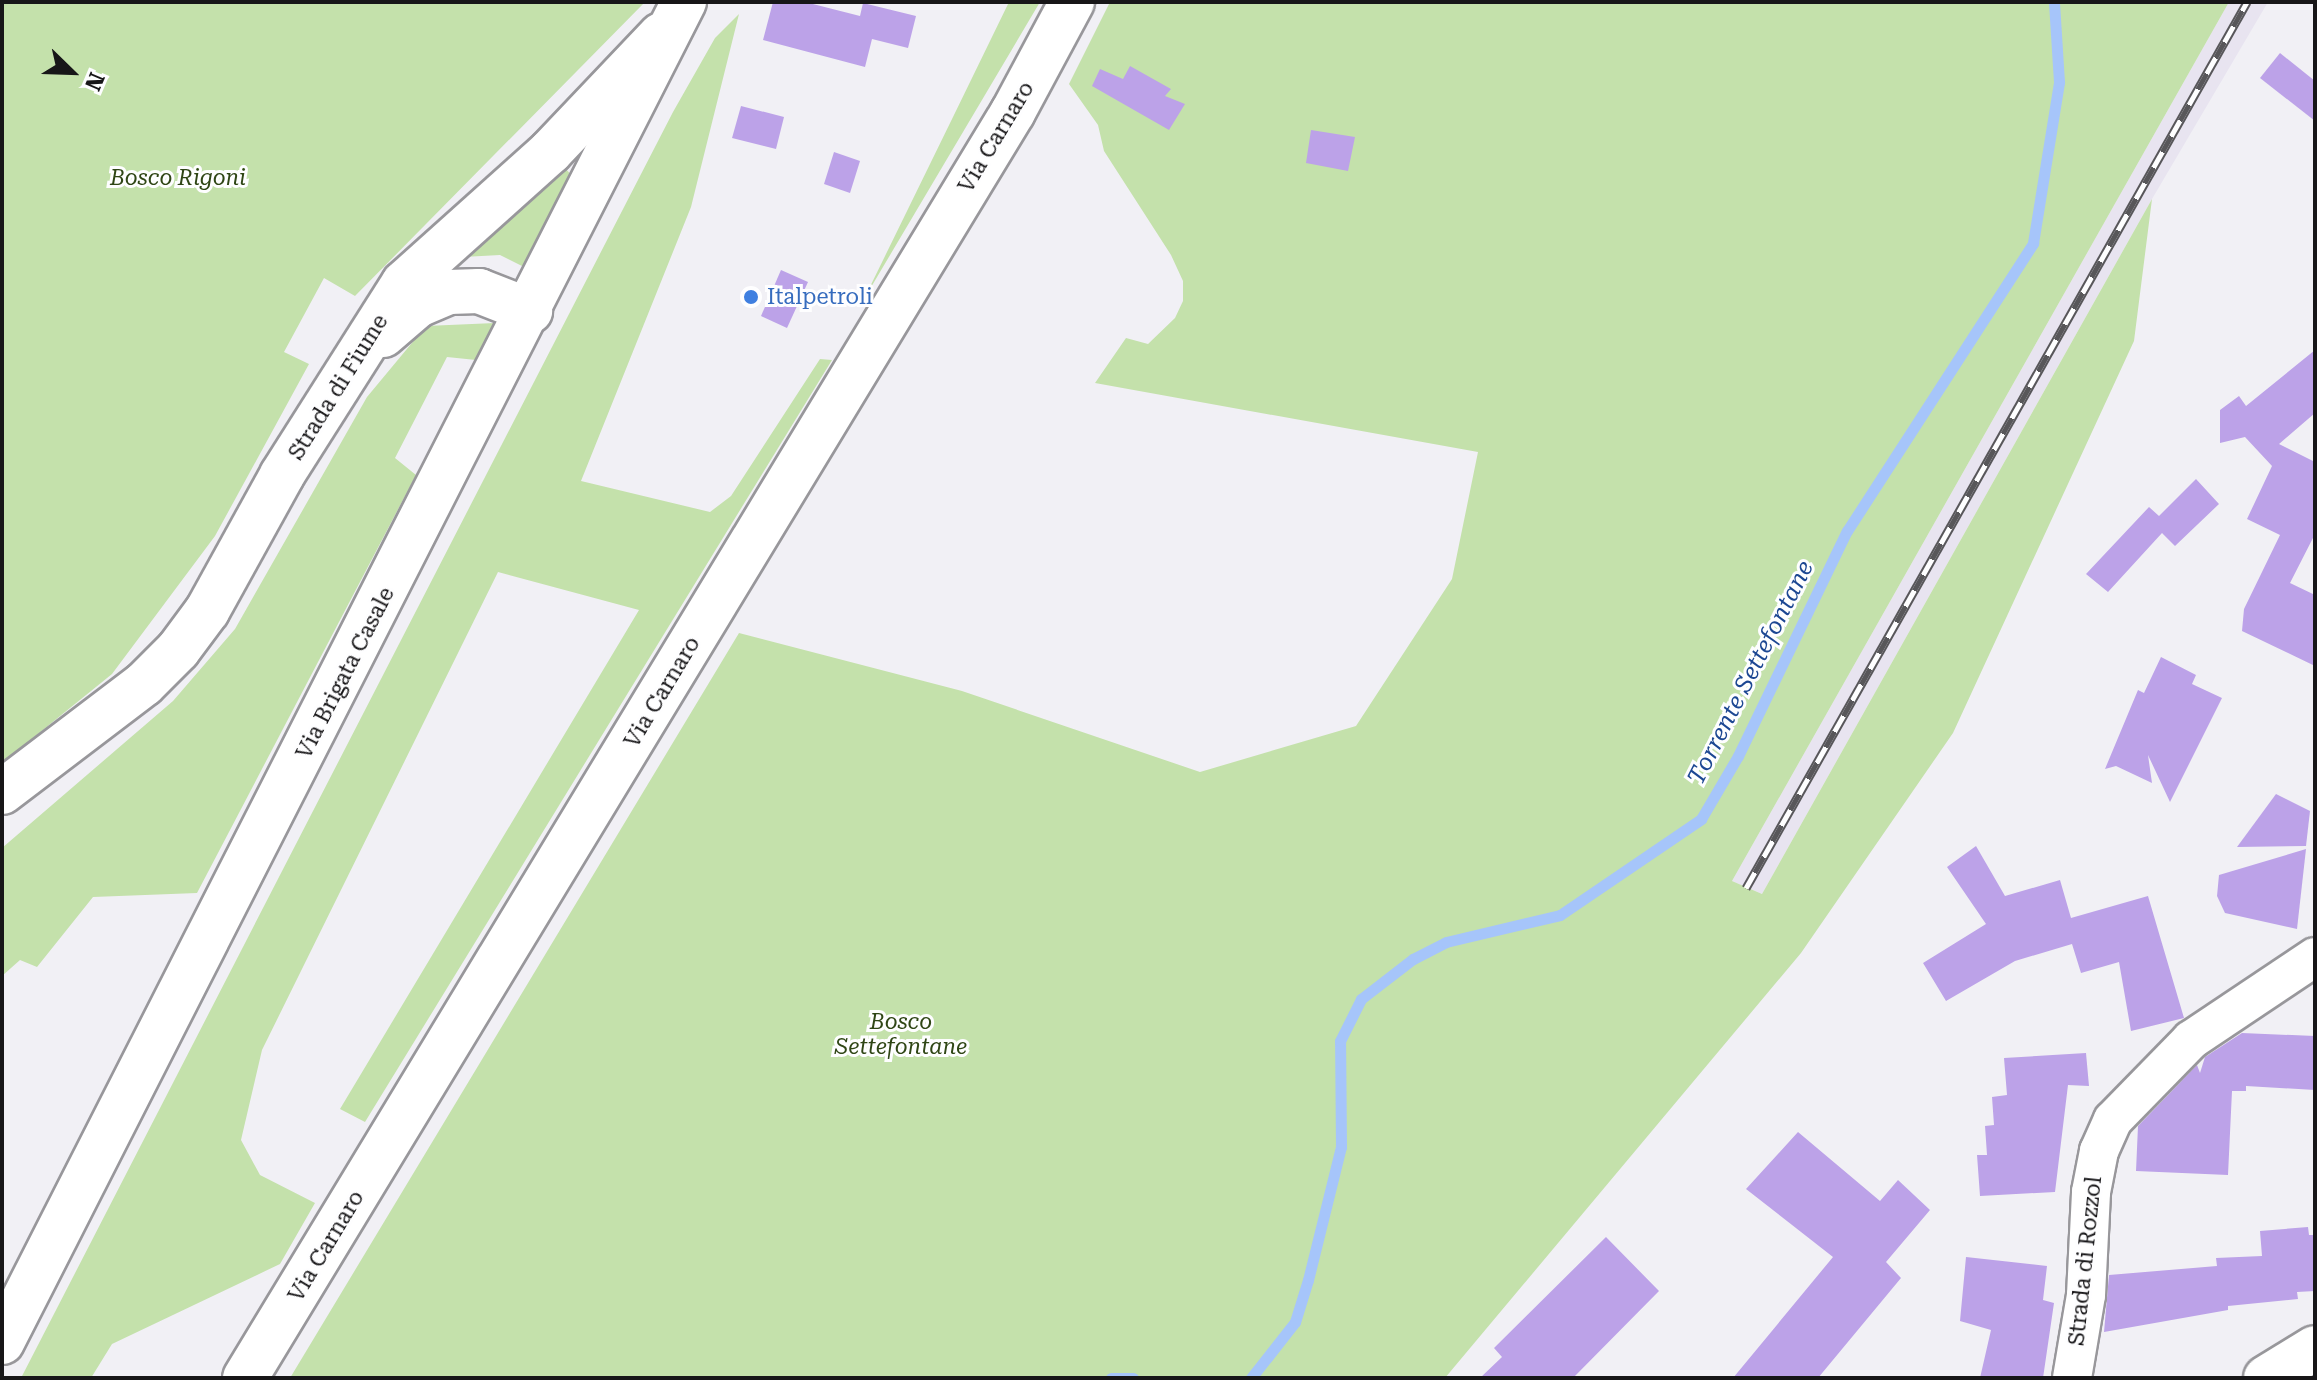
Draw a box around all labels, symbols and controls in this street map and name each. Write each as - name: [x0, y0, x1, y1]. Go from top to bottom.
- north arrow: [32, 32, 112, 112]
- text: N: [80, 69, 109, 94]
- street label: Via Carnaro: [952, 77, 1040, 197]
- park label: Bosco Rigoni: [110, 165, 246, 191]
- place label: Italpetroli: [767, 284, 873, 310]
- marker: Italpetroli: [742, 288, 760, 306]
- street label: Strada di Fiume: [283, 309, 393, 465]
- water label: Torrente Settefontane: [1682, 556, 1820, 790]
- street label: Via Brigata Casale: [290, 583, 400, 763]
- street label: Via Carnaro: [618, 632, 706, 752]
- park label: Bosco Settefontane: [835, 1008, 967, 1060]
- street label: Strada di Rozzol: [2063, 1175, 2107, 1347]
- street label: Via Carnaro: [282, 1186, 370, 1306]

